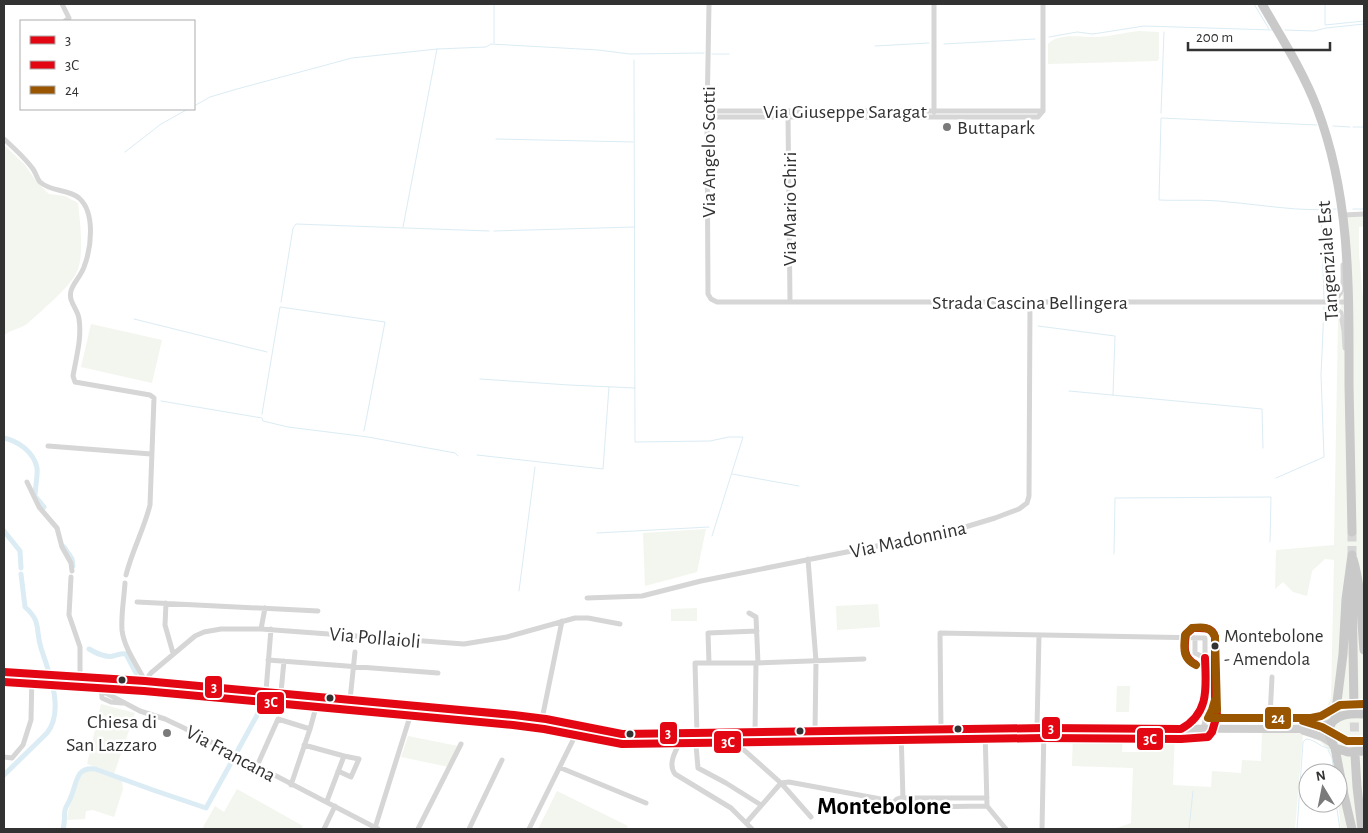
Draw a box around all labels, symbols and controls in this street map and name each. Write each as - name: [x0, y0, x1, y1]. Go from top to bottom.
- legend: [20, 20, 195, 110]
- scale bar: [1188, 20, 1330, 52]
- text: 200 m: [1196, 30, 1233, 45]
- text: 3: [65, 33, 71, 48]
- text: 3C: [65, 58, 79, 73]
- text: 24: [65, 83, 79, 98]
- street label: Via Angelo Scotti: [699, 86, 719, 218]
- street label: Via Giuseppe Saragat: [763, 102, 928, 122]
- place label: Buttapark: [957, 118, 1035, 138]
- marker: Buttapark: [941, 121, 953, 133]
- street label: Via Mario Chiri: [780, 152, 800, 266]
- street label: Tangenziale Est: [1314, 200, 1342, 322]
- street label: Strada Cascina Bellingera: [932, 293, 1128, 313]
- street label: Via Madonnina: [848, 518, 968, 562]
- street label: Via Pollaioli: [328, 624, 421, 652]
- place label: Montebolone - Amendola: [1224, 627, 1324, 669]
- marker: Montebolone - Amendola: [1210, 641, 1220, 651]
- unlabelled marker: [117, 675, 127, 685]
- line badge: 3: [204, 675, 223, 699]
- text: 3: [211, 681, 217, 695]
- line badge: 3C: [256, 691, 285, 715]
- unlabelled marker: [325, 693, 335, 703]
- text: 3C: [264, 696, 278, 710]
- line badge: 24: [1264, 706, 1292, 730]
- place label: Chiesa di San Lazzaro: [66, 712, 157, 755]
- text: 24: [1271, 712, 1285, 726]
- line badge: 3: [1041, 716, 1061, 740]
- line badge: 3: [659, 721, 678, 745]
- street label: Via Francana: [182, 722, 279, 786]
- text: 3: [1048, 722, 1054, 736]
- unlabelled marker: [953, 724, 963, 734]
- unlabelled marker: [795, 726, 805, 736]
- marker: Chiesa di San Lazzaro: [161, 727, 173, 739]
- text: 3: [665, 727, 671, 741]
- line badge: 3C: [1136, 727, 1164, 751]
- unlabelled marker: [625, 729, 635, 739]
- line badge: 3C: [713, 730, 742, 754]
- text: 3C: [1143, 733, 1157, 747]
- text: 3C: [721, 736, 735, 750]
- north arrow: [1298, 763, 1348, 813]
- text: N: [1315, 768, 1327, 784]
- district label: Montebolone: [817, 794, 951, 819]

